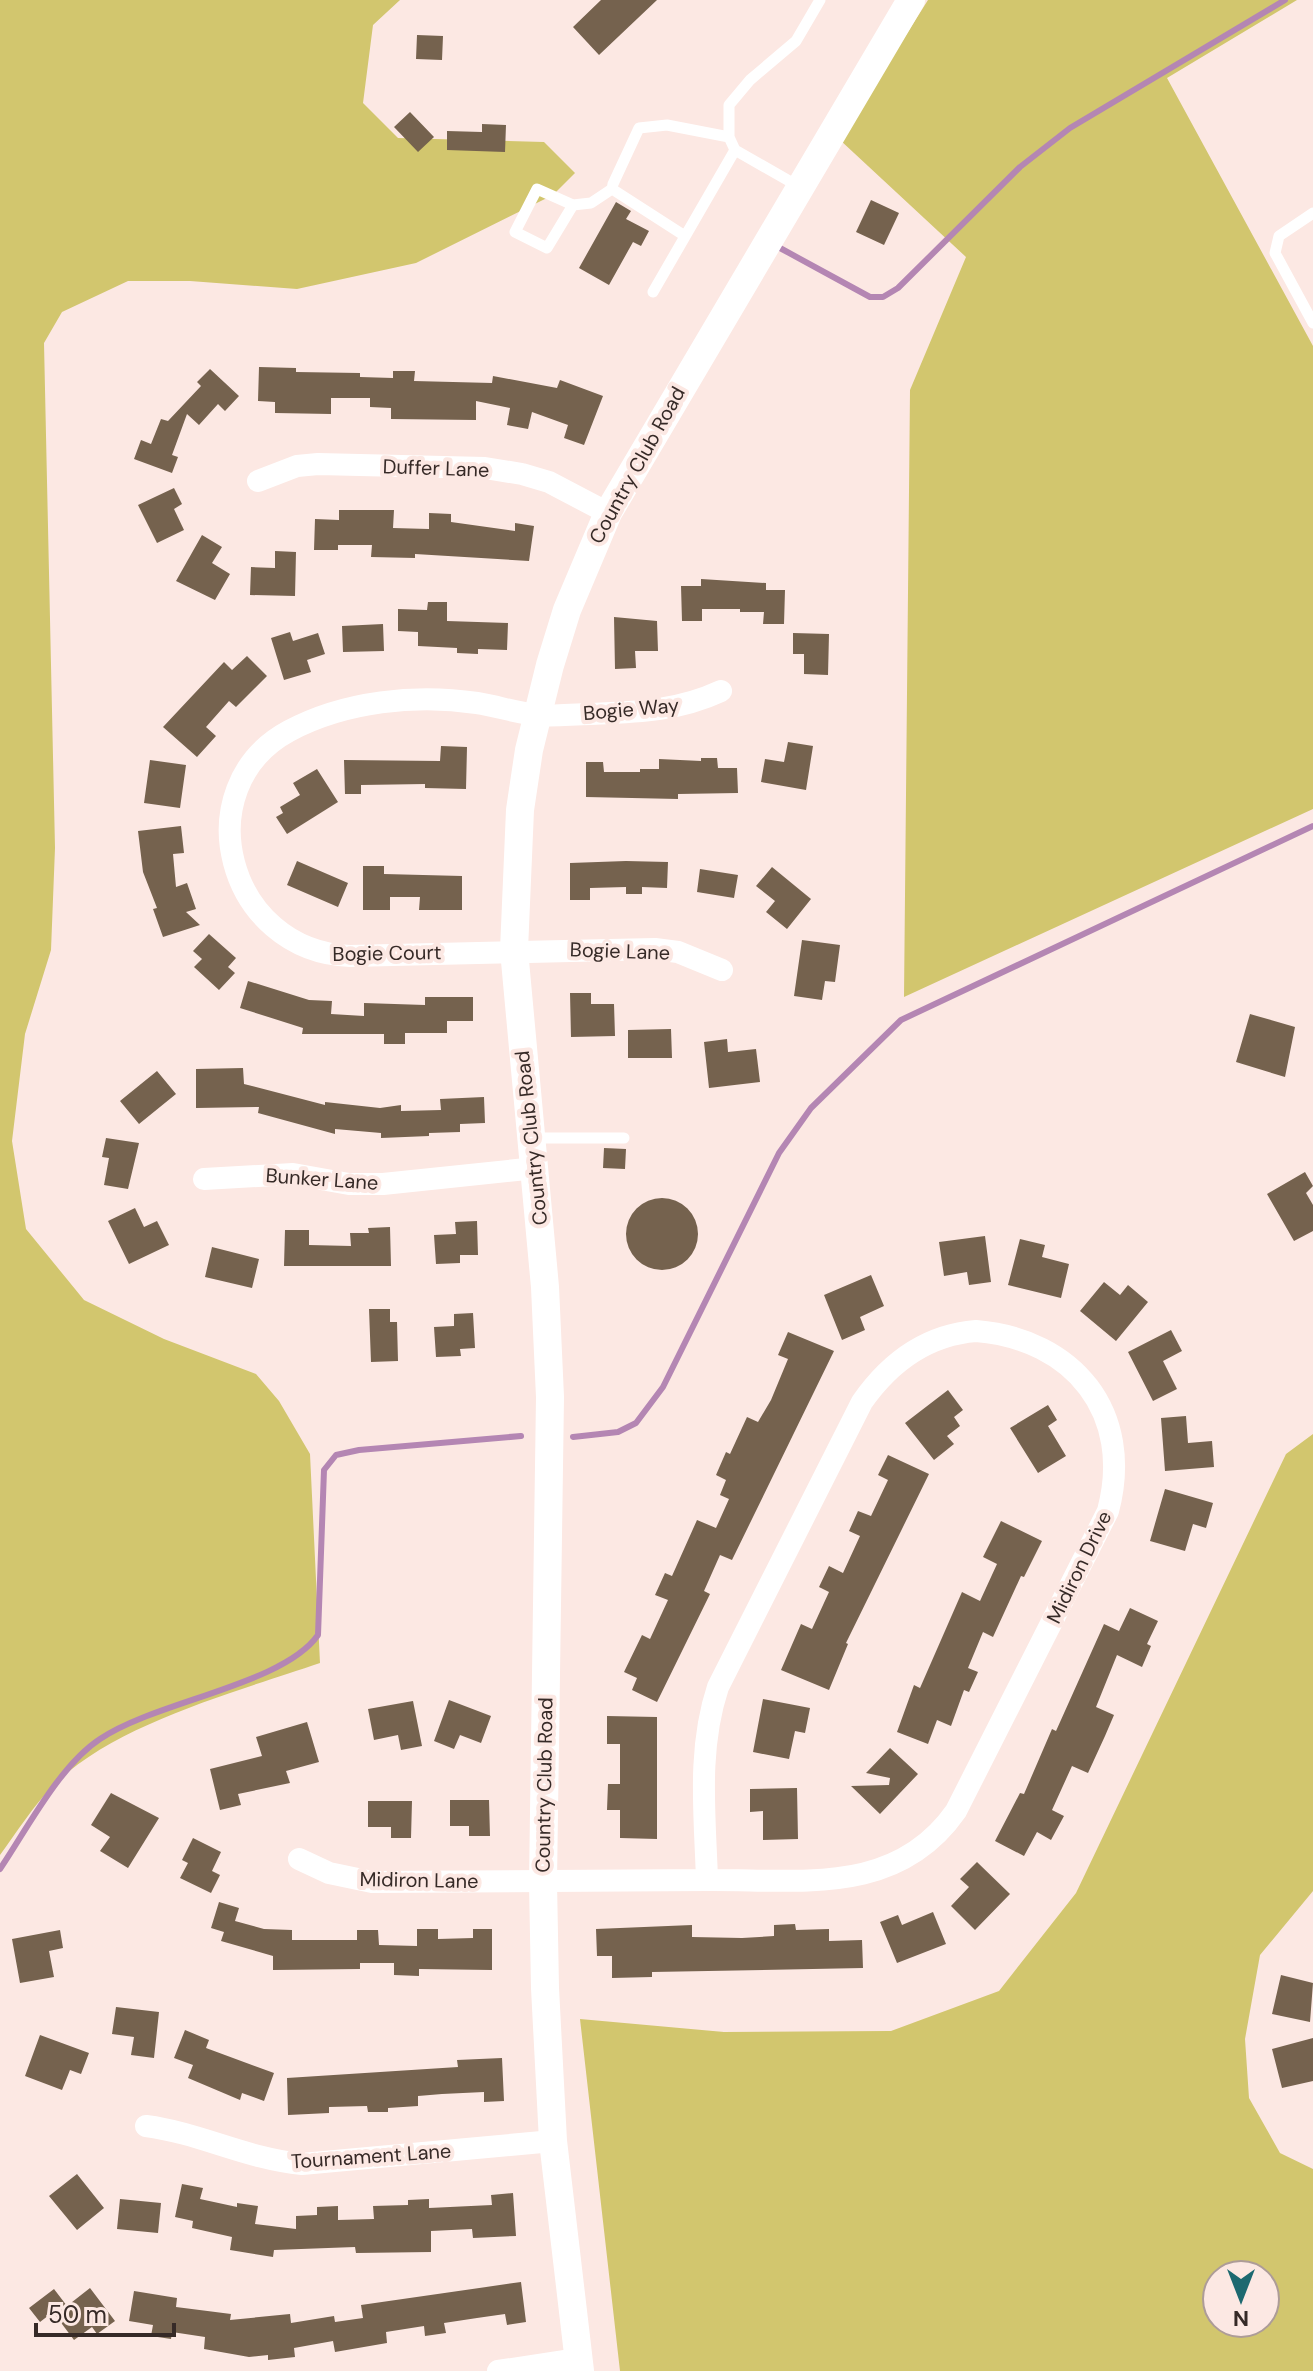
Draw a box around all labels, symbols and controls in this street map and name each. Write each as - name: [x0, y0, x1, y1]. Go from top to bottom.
- street label: Country Club Road: [583, 382, 691, 548]
- street label: Duffer Lane: [382, 453, 490, 483]
- street label: Bogie Way: [582, 692, 680, 726]
- street label: Bogie Lane: [569, 936, 671, 966]
- street label: Bogie Court: [332, 939, 442, 967]
- street label: Country Club Road: [509, 1049, 553, 1227]
- street label: Bunker Lane: [265, 1162, 379, 1196]
- street label: Midiron Drive: [1041, 1506, 1117, 1628]
- street label: Country Club Road: [529, 1697, 559, 1873]
- street label: Midiron Lane: [359, 1866, 479, 1894]
- street label: Tournament Lane: [290, 2137, 452, 2175]
- north arrow: [1201, 2259, 1281, 2339]
- scale bar: [36, 2287, 174, 2337]
- text: 50 m: [48, 2299, 107, 2330]
- text: N: [1233, 2304, 1249, 2333]

